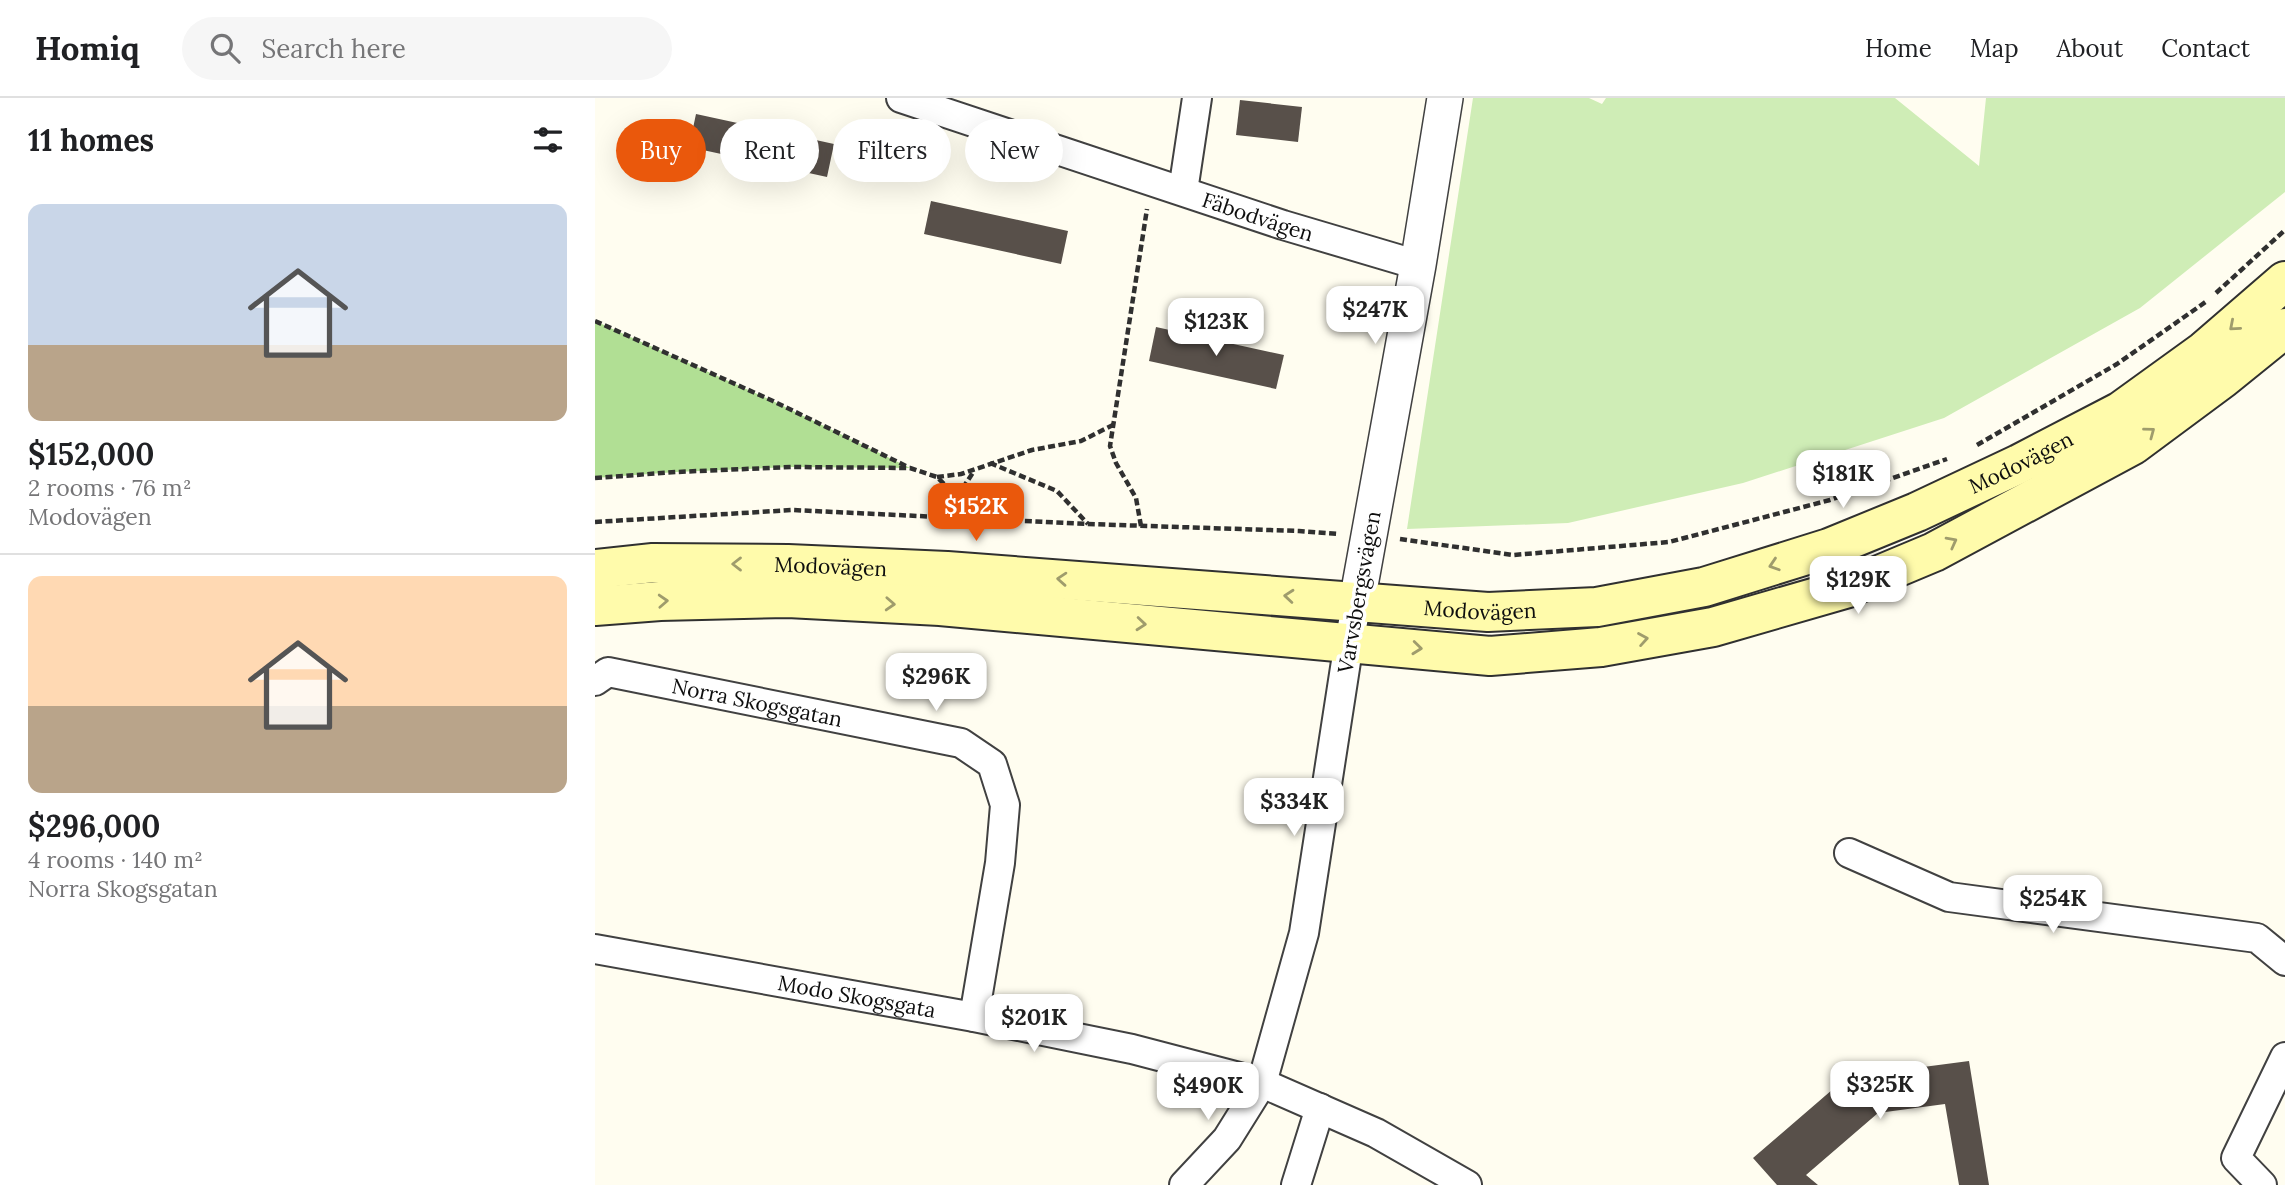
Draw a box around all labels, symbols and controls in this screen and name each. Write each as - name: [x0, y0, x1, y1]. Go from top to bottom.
- search box: [182, 17, 672, 80]
- text: Homiq: [35, 27, 140, 69]
- icon: search: [206, 29, 244, 67]
- text: Search here: [262, 32, 406, 65]
- text: Home: [1865, 33, 1932, 64]
- text: Map: [1970, 33, 2019, 64]
- text: About: [2057, 33, 2123, 64]
- text: Contact: [2161, 33, 2250, 64]
- chip: Buy: [616, 119, 706, 182]
- chip: Rent: [720, 119, 819, 182]
- chip: Filters: [833, 119, 951, 182]
- chip: New: [965, 119, 1063, 182]
- text: 11 homes: [28, 121, 154, 159]
- icon: filters: [529, 121, 567, 159]
- street label: Fäbodvägen: [1199, 186, 1317, 247]
- icon: home: [235, 250, 361, 376]
- pin: $247K: [1326, 286, 1424, 346]
- text: $247K: [1342, 294, 1408, 323]
- pin: $123K: [1167, 299, 1265, 358]
- text: $123K: [1184, 306, 1248, 335]
- one-way arrow: [2229, 318, 2242, 330]
- street label: Modovägen: [1964, 425, 2078, 499]
- one-way arrow: [2143, 428, 2155, 440]
- text: $152,000: [28, 435, 154, 473]
- pin: $181K: [1794, 450, 1892, 510]
- text: $181K: [1812, 458, 1874, 487]
- text: 2 rooms · 76 m²: [28, 473, 192, 502]
- pin: $152K: [927, 484, 1025, 543]
- text: $152K: [944, 491, 1008, 520]
- text: Modovägen: [28, 502, 152, 531]
- street label: Varvsbergsvägen: [1331, 508, 1387, 676]
- one-way arrow: [1945, 537, 1957, 551]
- street label: Modovägen: [774, 550, 888, 582]
- one-way arrow: [731, 556, 742, 572]
- pin: $129K: [1809, 556, 1907, 616]
- one-way arrow: [1768, 557, 1780, 571]
- text: $129K: [1826, 564, 1890, 593]
- one-way arrow: [1056, 572, 1067, 587]
- one-way arrow: [1283, 589, 1294, 604]
- one-way arrow: [658, 593, 669, 608]
- street label: Modovägen: [1423, 594, 1537, 626]
- one-way arrow: [885, 596, 896, 611]
- one-way arrow: [1136, 616, 1147, 631]
- icon: home: [235, 622, 361, 748]
- one-way arrow: [1637, 633, 1649, 648]
- one-way arrow: [1411, 641, 1422, 656]
- pin: $296K: [887, 654, 985, 713]
- text: $296K: [902, 661, 970, 690]
- street label: Norra Skogsgatan: [670, 672, 845, 732]
- pin: $334K: [1245, 778, 1343, 838]
- text: $334K: [1260, 786, 1328, 815]
- text: $296,000: [28, 807, 160, 845]
- text: 4 rooms · 140 m²: [28, 845, 203, 874]
- text: Norra Skogsgatan: [28, 874, 218, 903]
- pin: $254K: [2004, 876, 2102, 935]
- text: $254K: [2019, 883, 2087, 912]
- street label: Modo Skogsgata: [776, 969, 938, 1023]
- pin: $201K: [985, 995, 1083, 1054]
- text: $201K: [1001, 1002, 1067, 1031]
- pin: $490K: [1159, 1062, 1257, 1122]
- pin: $325K: [1831, 1062, 1929, 1121]
- text: $325K: [1846, 1069, 1914, 1098]
- text: $490K: [1173, 1070, 1243, 1099]

